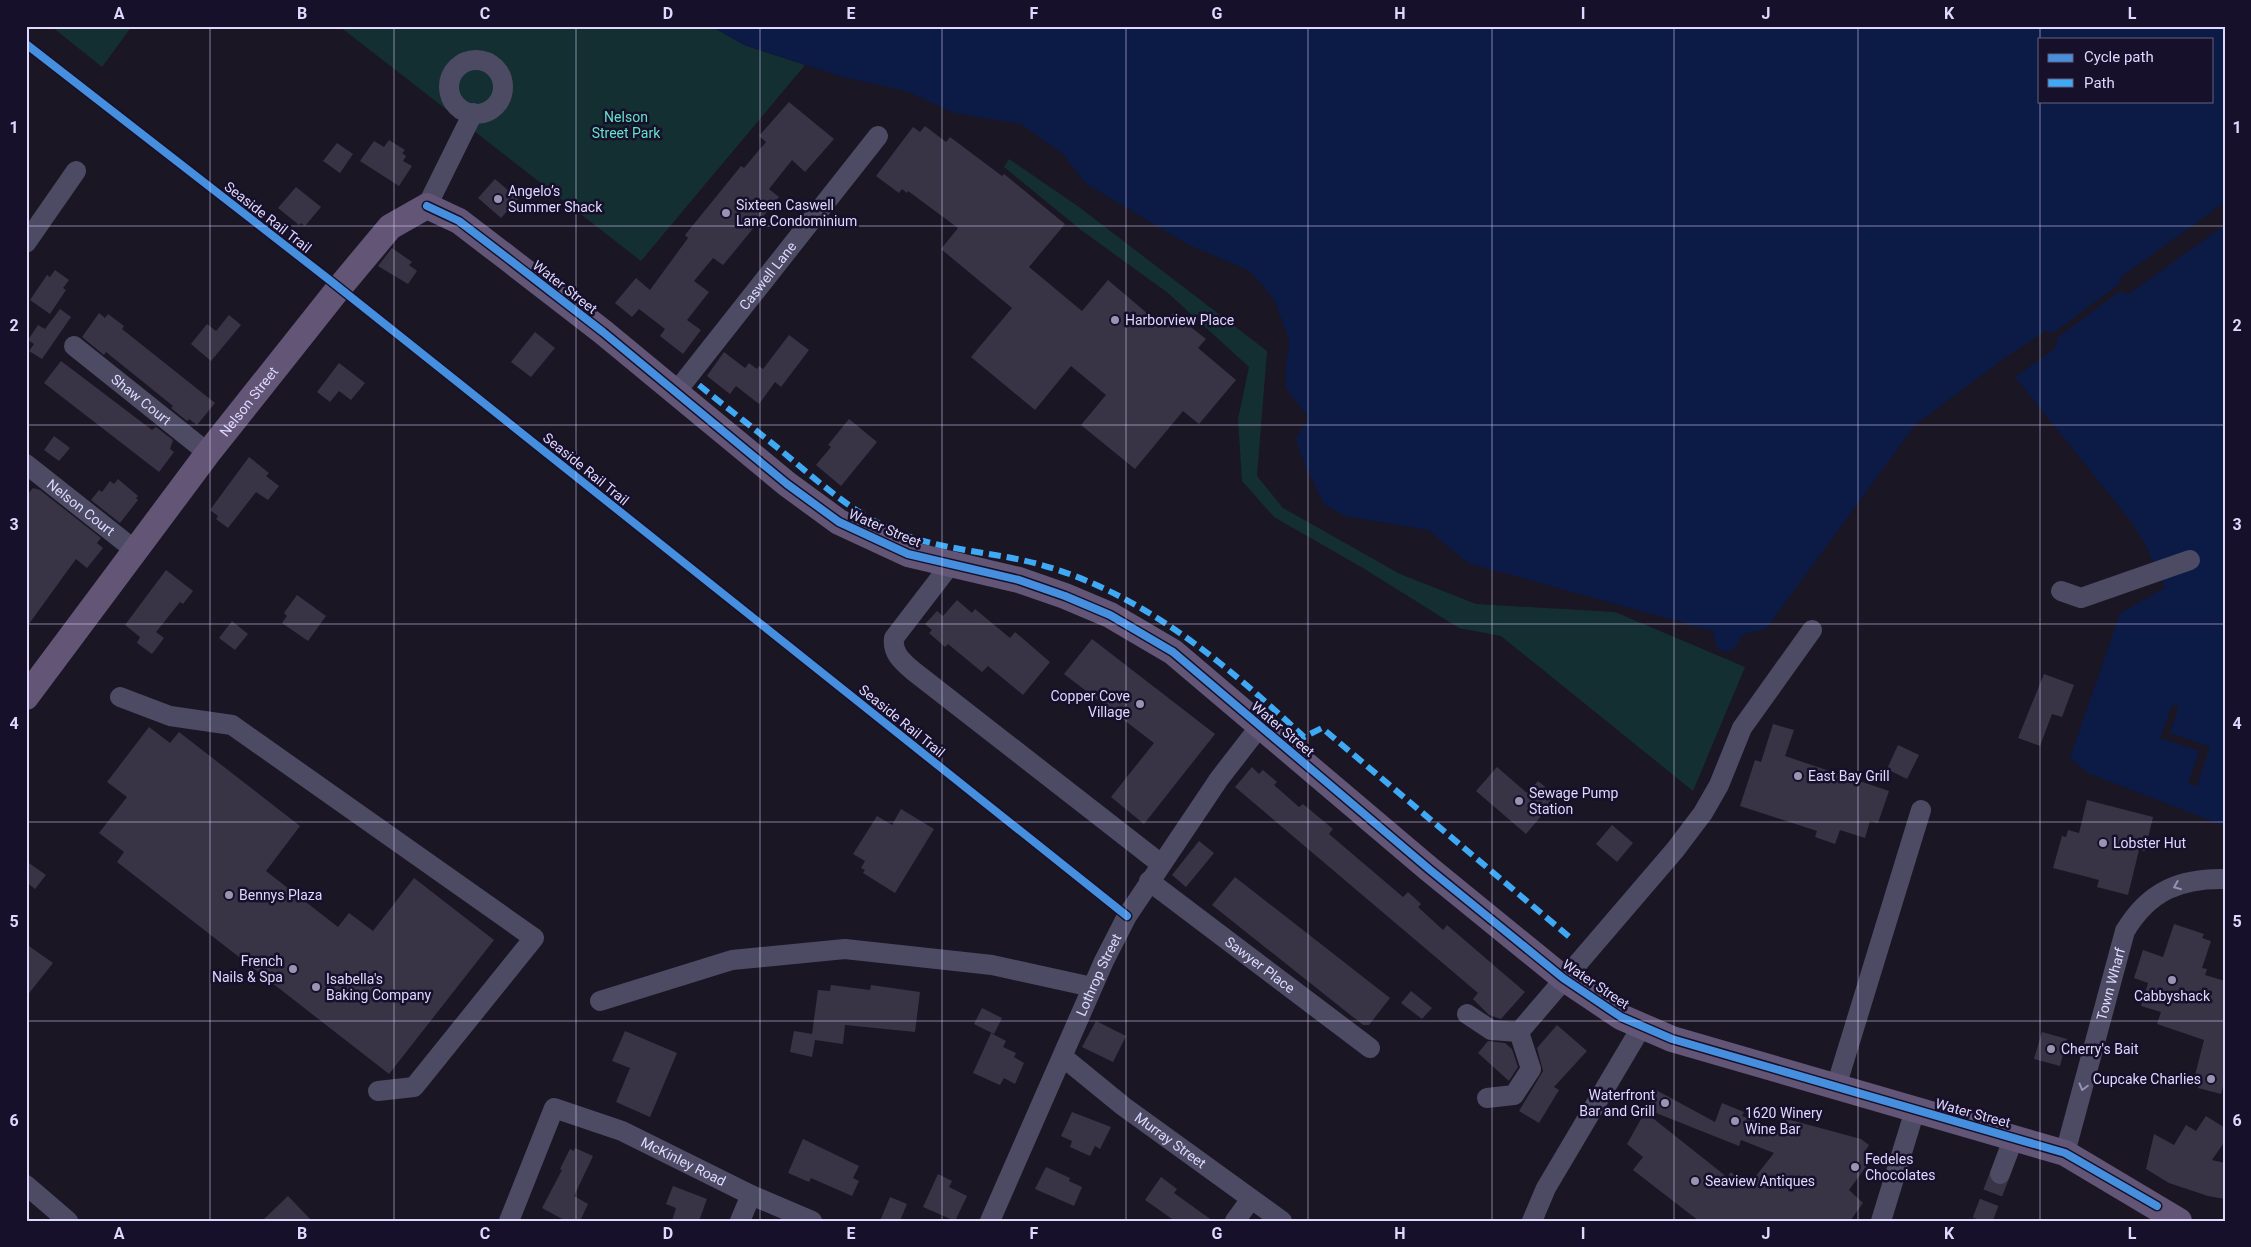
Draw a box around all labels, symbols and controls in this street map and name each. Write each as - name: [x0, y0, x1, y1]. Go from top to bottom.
- text: A: [114, 4, 125, 23]
- text: B: [297, 4, 307, 23]
- text: C: [480, 4, 490, 23]
- text: D: [663, 4, 673, 23]
- text: E: [847, 4, 856, 23]
- text: F: [1030, 4, 1039, 23]
- text: G: [1212, 4, 1223, 23]
- text: H: [1394, 4, 1406, 23]
- text: I: [1581, 4, 1585, 23]
- text: J: [1762, 4, 1770, 23]
- text: K: [1944, 4, 1955, 23]
- text: L: [2128, 4, 2137, 23]
- legend: [2038, 38, 2214, 102]
- text: Cycle path: [2084, 48, 2154, 66]
- text: Path: [2084, 74, 2115, 92]
- park label: Nelson Street Park: [592, 109, 661, 141]
- text: 1: [9, 118, 19, 137]
- text: 1: [2232, 118, 2242, 137]
- street label: Seaside Rail Trail: [221, 178, 315, 256]
- place label: Angelo’s Summer Shack: [508, 183, 603, 215]
- marker: Angelo’s Summer Shack: [492, 193, 504, 205]
- place label: Sixteen Caswell Lane Condominium: [736, 197, 857, 229]
- marker: Sixteen Caswell Lane Condominium: [720, 207, 732, 219]
- street label: Caswell Lane: [736, 238, 800, 313]
- street label: Water Street: [530, 257, 601, 317]
- place label: Harborview Place: [1125, 312, 1234, 328]
- marker: Harborview Place: [1109, 314, 1121, 326]
- text: 2: [9, 316, 19, 335]
- text: 2: [2232, 316, 2242, 335]
- street label: Nelson Street: [216, 363, 282, 440]
- street label: Shaw Court: [108, 371, 175, 429]
- street label: Seaside Rail Trail: [540, 430, 632, 508]
- street label: Nelson Court: [44, 476, 118, 539]
- street label: Water Street: [846, 506, 924, 551]
- text: 3: [9, 515, 19, 534]
- text: 3: [2232, 515, 2242, 534]
- street label: Seaside Rail Trail: [856, 682, 948, 760]
- place label: Copper Cove Village: [1050, 688, 1130, 720]
- marker: Copper Cove Village: [1134, 698, 1146, 710]
- street label: Water Street: [1248, 698, 1318, 760]
- text: 4: [9, 714, 19, 733]
- text: 4: [2232, 714, 2242, 733]
- place label: East Bay Grill: [1808, 768, 1890, 784]
- marker: East Bay Grill: [1792, 770, 1804, 782]
- place label: Sewage Pump Station: [1529, 785, 1618, 817]
- marker: Sewage Pump Station: [1513, 795, 1525, 807]
- place label: Lobster Hut: [2113, 835, 2187, 851]
- marker: Lobster Hut: [2097, 837, 2109, 849]
- one-way arrow: [2173, 880, 2182, 890]
- place label: Bennys Plaza: [239, 887, 322, 903]
- marker: Bennys Plaza: [223, 889, 235, 901]
- text: 5: [9, 912, 19, 931]
- text: 5: [2232, 912, 2242, 931]
- street label: Lothrop Street: [1073, 931, 1125, 1019]
- street label: Sawyer Place: [1222, 933, 1298, 996]
- street label: Town Wharf: [2093, 946, 2128, 1022]
- place label: French Nails & Spa: [212, 953, 283, 985]
- street label: Water Street: [1560, 956, 1633, 1012]
- marker: French Nails & Spa: [287, 963, 299, 975]
- place label: Isabella's Baking Company: [326, 971, 431, 1003]
- marker: Cabbyshack: [2166, 974, 2178, 986]
- marker: Isabella's Baking Company: [310, 981, 322, 993]
- place label: Cabbyshack: [2134, 988, 2211, 1004]
- place label: Cherry's Bait: [2061, 1041, 2139, 1057]
- marker: Cherry's Bait: [2045, 1043, 2057, 1055]
- place label: Cupcake Charlies: [2093, 1071, 2201, 1087]
- marker: Cupcake Charlies: [2205, 1073, 2217, 1085]
- one-way arrow: [2078, 1082, 2088, 1091]
- place label: Waterfront Bar and Grill: [1579, 1087, 1655, 1119]
- street label: Water Street: [1934, 1095, 2013, 1131]
- marker: Waterfront Bar and Grill: [1659, 1097, 1671, 1109]
- place label: 1620 Winery Wine Bar: [1745, 1105, 1823, 1137]
- street label: Murray Street: [1132, 1109, 1209, 1172]
- text: 6: [9, 1111, 19, 1130]
- text: 6: [2232, 1111, 2242, 1130]
- marker: 1620 Winery Wine Bar: [1729, 1115, 1741, 1127]
- street label: McKinley Road: [638, 1134, 728, 1189]
- place label: Fedeles Chocolates: [1865, 1151, 1935, 1183]
- marker: Fedeles Chocolates: [1849, 1161, 1861, 1173]
- place label: Seaview Antiques: [1705, 1173, 1815, 1189]
- marker: Seaview Antiques: [1689, 1175, 1701, 1187]
- text: A: [114, 1224, 125, 1243]
- text: B: [297, 1224, 307, 1243]
- text: C: [480, 1224, 490, 1243]
- text: D: [663, 1224, 673, 1243]
- text: E: [847, 1224, 856, 1243]
- text: F: [1030, 1224, 1039, 1243]
- text: G: [1212, 1224, 1223, 1243]
- text: H: [1394, 1224, 1406, 1243]
- text: I: [1581, 1224, 1585, 1243]
- text: J: [1762, 1224, 1770, 1243]
- text: K: [1944, 1224, 1955, 1243]
- text: L: [2128, 1224, 2137, 1243]

